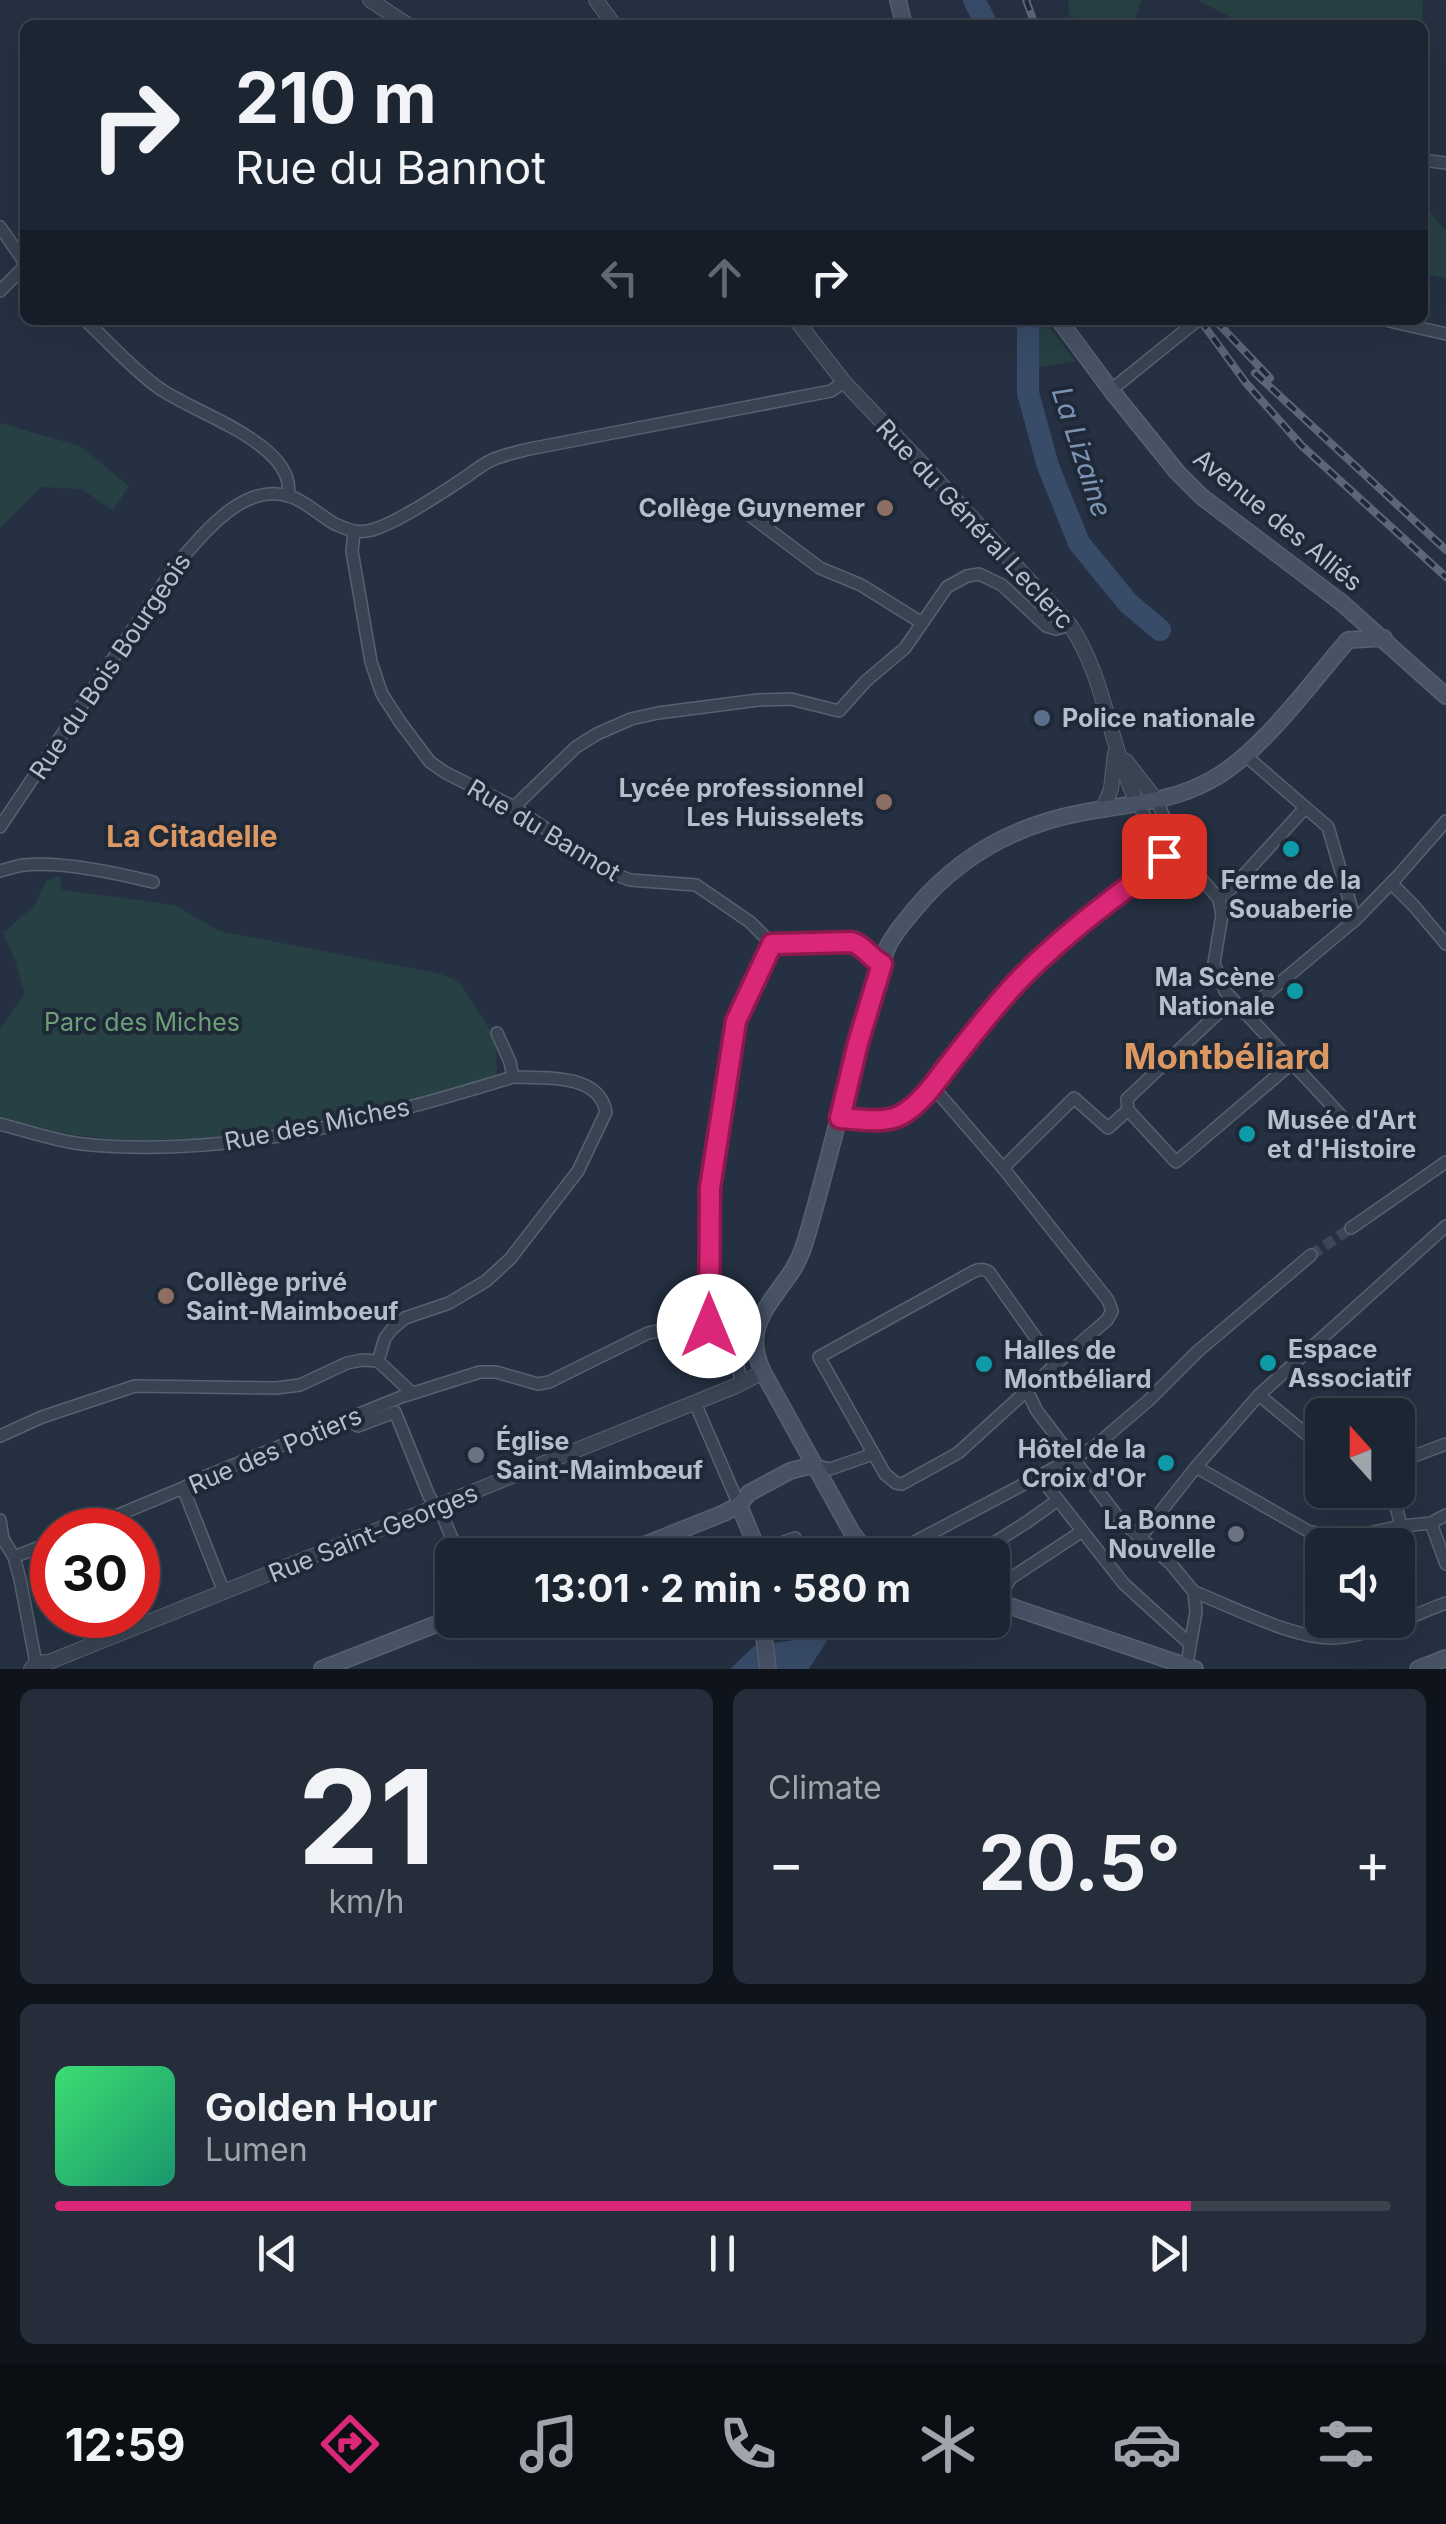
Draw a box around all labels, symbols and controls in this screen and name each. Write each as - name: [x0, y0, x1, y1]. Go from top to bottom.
- text: 210 m: [235, 55, 437, 140]
- icon: right: [70, 60, 200, 190]
- text: Rue du Bannot: [235, 140, 546, 195]
- icon: left: [592, 250, 647, 305]
- icon: ahead: [697, 250, 752, 305]
- icon: right: [802, 250, 857, 305]
- water label: La Lizaine: [1045, 382, 1119, 522]
- street label: Rue du Général Leclerc: [870, 413, 1080, 635]
- street label: Avenue des Alliés: [1188, 443, 1368, 597]
- place label: Collège Guynemer: [638, 493, 865, 523]
- marker: Collège Guynemer: [874, 497, 896, 519]
- street label: Rue du Bois Bourgeois: [23, 547, 197, 785]
- place label: Police nationale: [1062, 703, 1255, 733]
- marker: Police nationale: [1031, 707, 1053, 729]
- street label: Rue du Bannot: [462, 773, 626, 887]
- place label: Lycée professionnel Les Huisselets: [619, 773, 864, 832]
- marker: Lycée professionnel Les Huisselets: [873, 791, 895, 813]
- pin: [1122, 814, 1207, 899]
- district label: La Citadelle: [106, 818, 278, 854]
- icon: arrive: [1137, 829, 1192, 884]
- marker: Ferme de la Souaberie: [1280, 838, 1302, 860]
- place label: Ferme de la Souaberie: [1221, 865, 1361, 924]
- place label: Ma Scène Nationale: [1155, 962, 1275, 1021]
- marker: Ma Scène Nationale: [1284, 980, 1306, 1002]
- park label: Parc des Miches: [44, 1007, 240, 1037]
- district label: Montbéliard: [1124, 1035, 1330, 1077]
- street label: Rue des Miches: [222, 1091, 412, 1157]
- place label: Musée d'Art et d'Histoire: [1267, 1105, 1416, 1164]
- marker: Musée d'Art et d'Histoire: [1236, 1123, 1258, 1145]
- place label: Collège privé Saint-Maimboeuf: [186, 1267, 399, 1326]
- position arrow: [657, 1274, 761, 1378]
- marker: Collège privé Saint-Maimboeuf: [155, 1285, 177, 1307]
- place label: Espace Associatif: [1288, 1334, 1412, 1393]
- place label: Halles de Montbéliard: [1004, 1335, 1151, 1394]
- marker: Espace Associatif: [1257, 1352, 1279, 1374]
- marker: Halles de Montbéliard: [973, 1353, 995, 1375]
- north arrow: [1305, 1398, 1415, 1508]
- map controls: [1305, 1398, 1415, 1638]
- street label: Rue des Potiers: [184, 1400, 366, 1500]
- place label: Église Saint-Maimbœuf: [496, 1425, 703, 1485]
- place label: Hôtel de la Croix d'Or: [1018, 1434, 1146, 1493]
- marker: Église Saint-Maimbœuf: [465, 1444, 487, 1466]
- marker: Hôtel de la Croix d'Or: [1155, 1452, 1177, 1474]
- street label: Rue Saint-Georges: [264, 1477, 482, 1589]
- place label: La Bonne Nouvelle: [1104, 1505, 1216, 1564]
- speed limit sign: 30: [30, 1508, 160, 1638]
- marker: La Bonne Nouvelle: [1225, 1523, 1247, 1545]
- button: sound: [1305, 1528, 1415, 1638]
- text: 13:01 · 2 min · 580 m: [534, 1565, 911, 1611]
- text: 21: [298, 1738, 435, 1895]
- text: Climate: [768, 1768, 882, 1807]
- text: 20.5°: [978, 1817, 1181, 1908]
- text: −: [768, 1830, 804, 1896]
- text: +: [1355, 1830, 1391, 1896]
- text: km/h: [328, 1882, 405, 1921]
- text: Golden Hour: [205, 2084, 437, 2130]
- text: Lumen: [205, 2130, 308, 2169]
- icon: previous: [250, 2226, 305, 2281]
- icon: pause: [695, 2226, 750, 2281]
- icon: next: [1141, 2226, 1196, 2281]
- icon: directions: [315, 2409, 385, 2479]
- icon: music: [514, 2409, 584, 2479]
- icon: phone: [713, 2409, 783, 2479]
- icon: climate: [913, 2409, 983, 2479]
- icon: car: [1112, 2409, 1182, 2479]
- icon: filters: [1311, 2409, 1381, 2479]
- text: 12:59: [65, 2417, 185, 2472]

